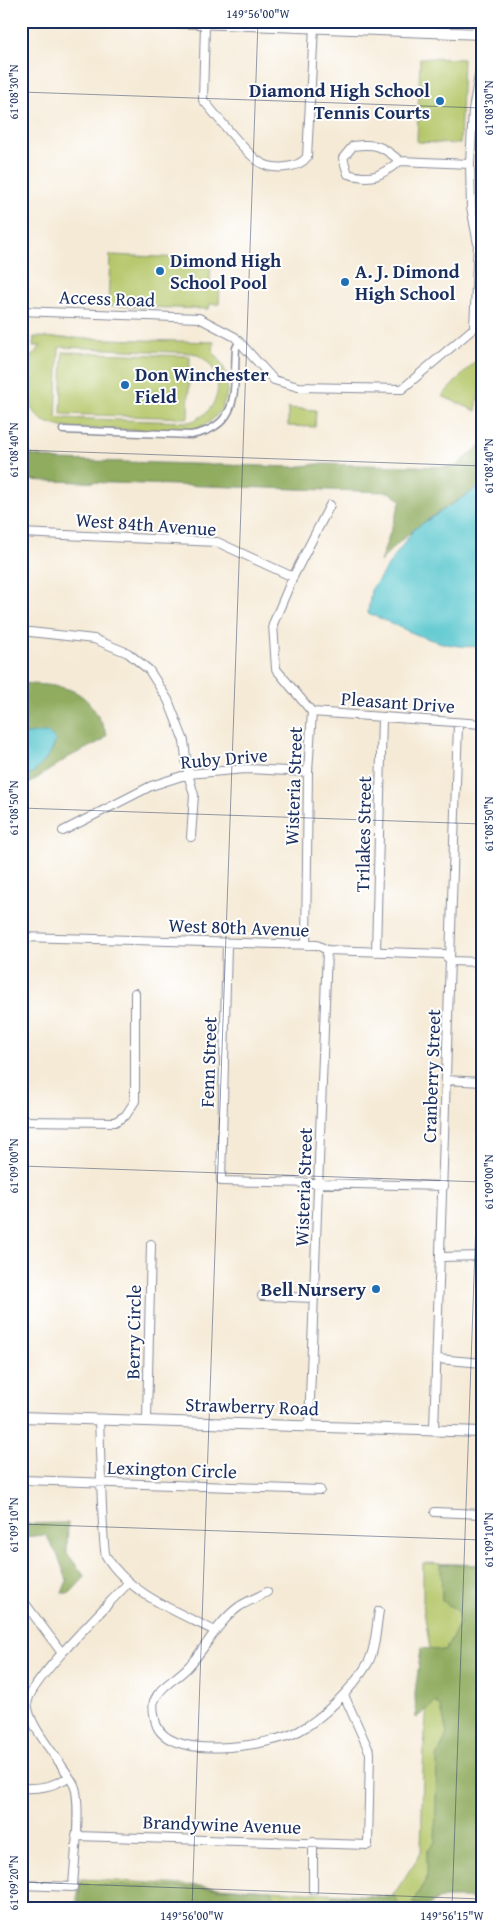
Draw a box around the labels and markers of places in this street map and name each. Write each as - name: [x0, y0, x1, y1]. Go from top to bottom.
- place label: Diamond High School Tennis Courts: [249, 76, 430, 126]
- marker: Diamond High School Tennis Courts: [434, 95, 446, 107]
- place label: Dimond High School Pool: [170, 246, 282, 296]
- place label: A. J. Dimond High School: [355, 257, 460, 307]
- marker: Dimond High School Pool: [154, 265, 166, 277]
- marker: A. J. Dimond High School: [339, 276, 351, 288]
- place label: Don Winchester Field: [135, 360, 269, 410]
- marker: Don Winchester Field: [119, 379, 131, 391]
- place label: Bell Nursery: [261, 1275, 366, 1303]
- marker: Bell Nursery: [370, 1283, 382, 1295]

